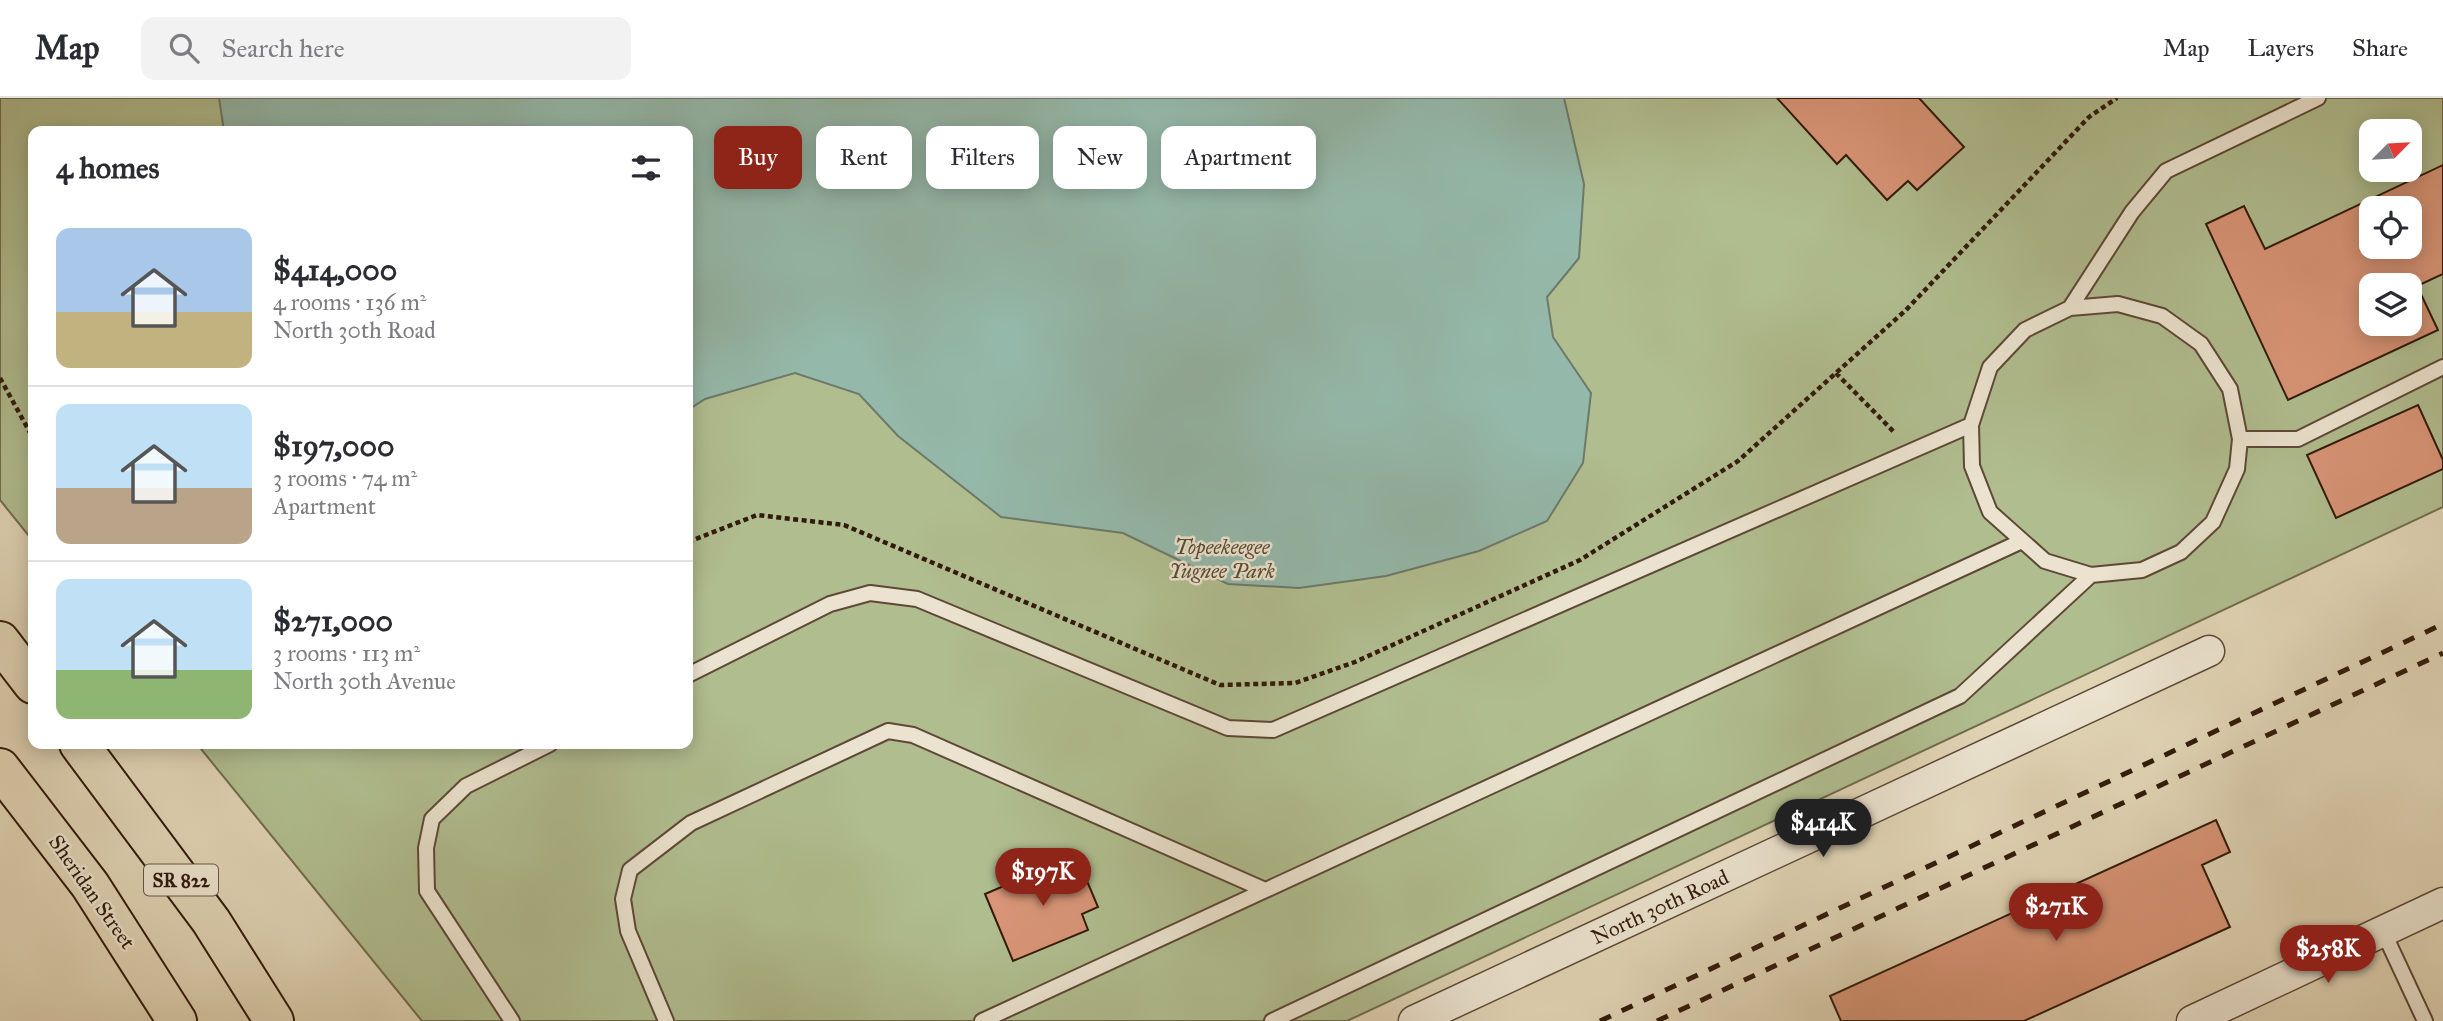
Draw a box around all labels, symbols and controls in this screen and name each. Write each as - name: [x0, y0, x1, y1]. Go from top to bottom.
- search box: [141, 17, 631, 80]
- text: Map: [35, 28, 99, 68]
- icon: search: [165, 29, 203, 67]
- text: Search here: [221, 32, 345, 64]
- text: Map: [2163, 33, 2210, 63]
- text: Layers: [2248, 33, 2314, 63]
- text: Share: [2352, 33, 2408, 63]
- north arrow: [2359, 119, 2422, 182]
- map controls: [2359, 119, 2422, 336]
- chip: Buy: [714, 126, 802, 189]
- chip: Rent: [816, 126, 912, 189]
- chip: Filters: [926, 126, 1039, 189]
- chip: New: [1053, 126, 1147, 189]
- chip: Apartment: [1161, 126, 1316, 189]
- icon: filters: [627, 149, 665, 187]
- text: 4 homes: [56, 150, 160, 186]
- button: locate: [2359, 196, 2422, 259]
- text: $414,000: [273, 252, 397, 288]
- icon: home: [112, 256, 196, 340]
- button: layers: [2359, 273, 2422, 336]
- text: 4 rooms · 136 m²: [273, 288, 426, 316]
- text: North 30th Road: [273, 316, 436, 344]
- text: $197,000: [273, 428, 395, 464]
- icon: home: [112, 432, 196, 516]
- text: 3 rooms · 74 m²: [273, 464, 417, 492]
- text: Apartment: [273, 492, 376, 520]
- park label: Topeekeegee Yugnee Park: [1169, 534, 1275, 584]
- text: $271,000: [273, 603, 393, 639]
- icon: home: [112, 607, 196, 691]
- text: 3 rooms · 113 m²: [273, 639, 420, 667]
- text: North 30th Avenue: [273, 667, 456, 695]
- pin: $414K: [1774, 800, 1872, 859]
- text: $414K: [1791, 808, 1855, 836]
- street label: Sheridan Street: [43, 830, 141, 955]
- pin: $197K: [994, 848, 1092, 908]
- text: $197K: [1011, 857, 1075, 885]
- road number: SR 822: [144, 864, 218, 895]
- street label: North 30th Road: [1587, 864, 1733, 950]
- pin: $271K: [2007, 884, 2105, 943]
- text: $271K: [2025, 892, 2087, 920]
- pin: $258K: [2279, 926, 2377, 985]
- text: $258K: [2296, 934, 2360, 962]

